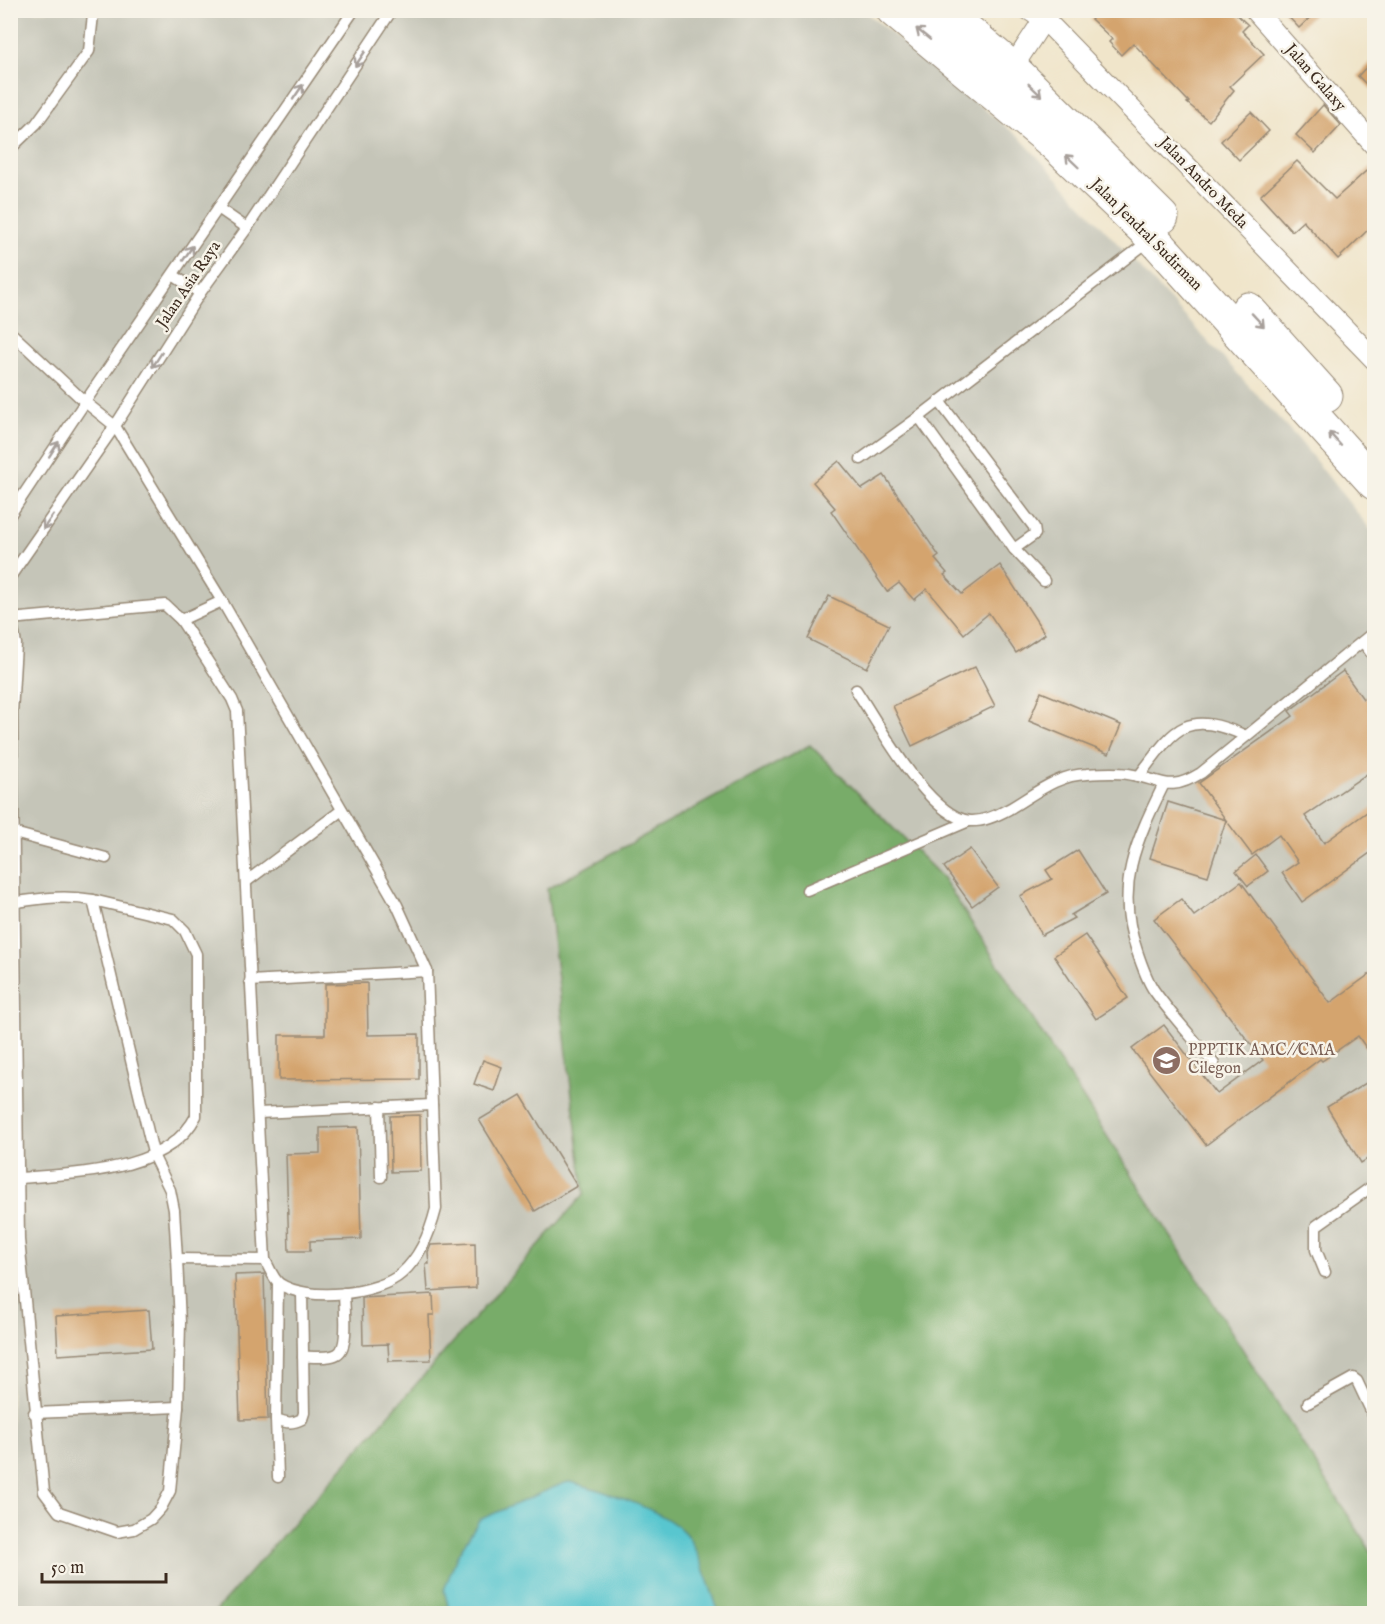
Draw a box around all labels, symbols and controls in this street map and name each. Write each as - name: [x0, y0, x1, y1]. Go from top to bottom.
- one-way arrow: [915, 28, 931, 41]
- street label: Jalan Galaxy: [1279, 39, 1350, 116]
- one-way arrow: [354, 50, 366, 67]
- one-way arrow: [1027, 83, 1042, 97]
- one-way arrow: [292, 84, 304, 101]
- street label: Jalan Andro Meda: [1153, 131, 1252, 233]
- one-way arrow: [1064, 153, 1079, 168]
- street label: Jalan Jendral Sudirman: [1084, 173, 1207, 296]
- street label: Jalan Asia Raya: [151, 237, 226, 334]
- one-way arrow: [182, 245, 194, 262]
- one-way arrow: [1251, 312, 1265, 327]
- one-way arrow: [151, 351, 163, 368]
- one-way arrow: [1328, 432, 1342, 447]
- one-way arrow: [48, 441, 60, 457]
- one-way arrow: [42, 513, 54, 530]
- place label: PPPTIK AMC//CMA Cilegon: [1188, 1041, 1336, 1079]
- school or university icon: PPPTIK AMC//CMA Cilegon: [1151, 1044, 1183, 1076]
- scale bar: [42, 1546, 166, 1584]
- text: 50 m: [51, 1557, 84, 1580]

